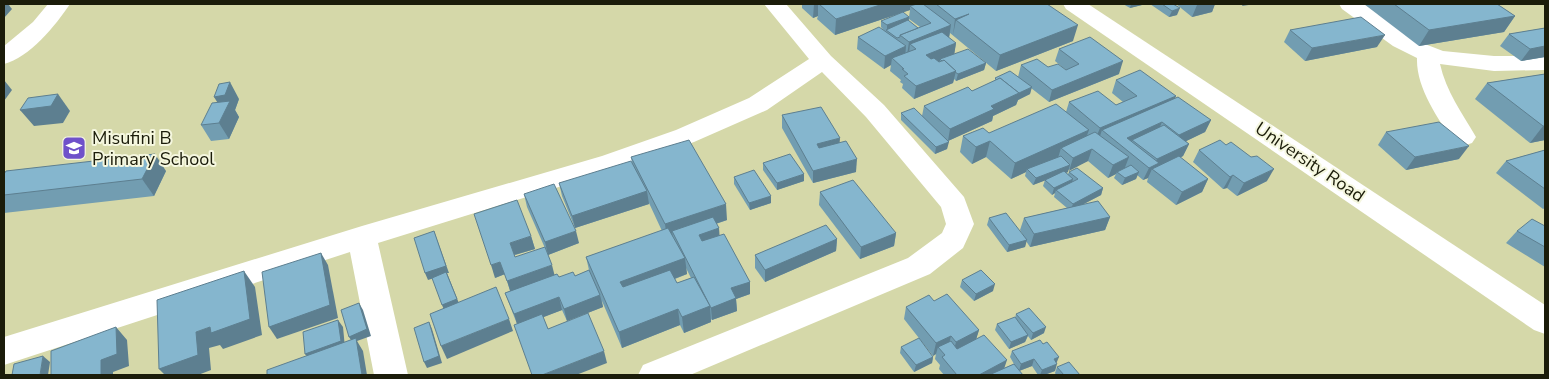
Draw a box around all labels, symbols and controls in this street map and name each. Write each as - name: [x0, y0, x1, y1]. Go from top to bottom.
- street label: University Road: [1250, 116, 1370, 208]
- place label: Misufini B Primary School: [92, 126, 215, 171]
- school or university icon: Misufini B Primary School: [61, 135, 87, 161]

